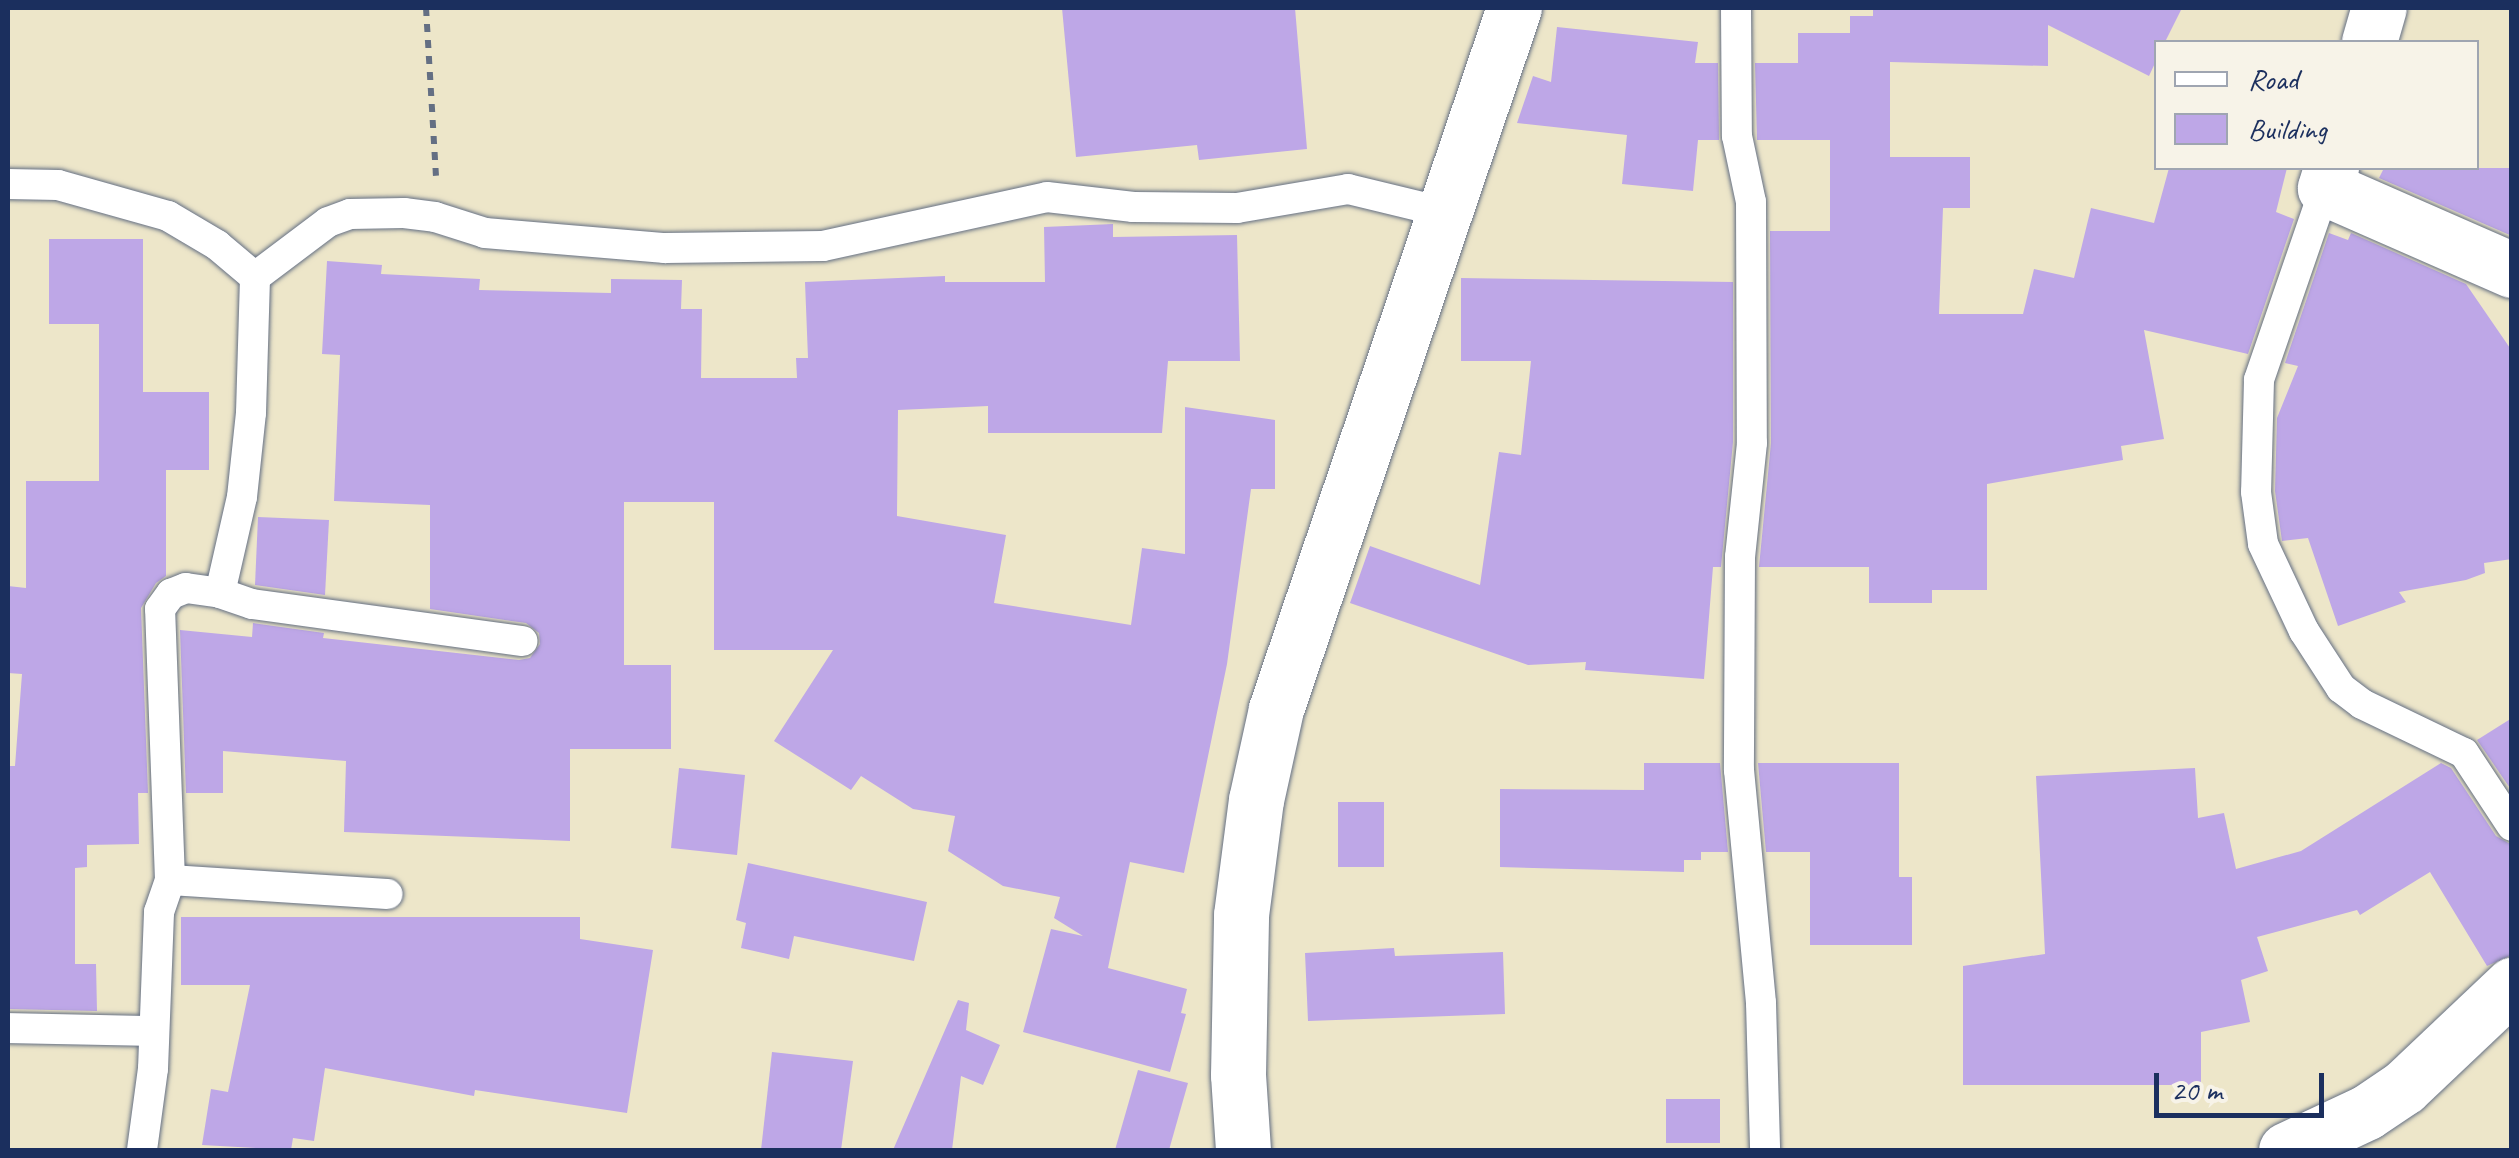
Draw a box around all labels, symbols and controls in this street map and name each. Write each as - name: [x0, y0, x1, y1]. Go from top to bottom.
- legend: [2154, 40, 2479, 170]
- text: Road: [2248, 60, 2298, 98]
- text: Building: [2248, 110, 2327, 148]
- scale bar: [2159, 1053, 2329, 1115]
- text: 20 m: [2171, 1071, 2222, 1109]

